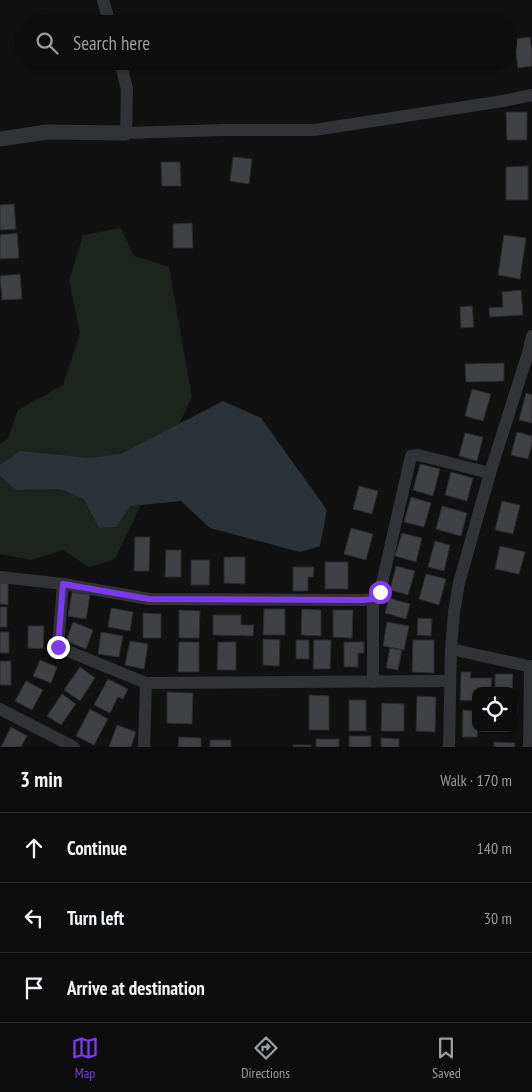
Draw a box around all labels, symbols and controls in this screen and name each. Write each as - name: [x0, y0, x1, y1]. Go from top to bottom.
- search box: [15, 15, 517, 70]
- icon: search: [33, 29, 61, 57]
- text: Search here: [73, 31, 150, 55]
- route start: [369, 581, 392, 604]
- route end: [47, 636, 70, 659]
- map controls: [472, 687, 517, 732]
- button: locate: [472, 687, 517, 732]
- text: 3 min: [20, 766, 62, 793]
- text: Walk · 170 m: [440, 770, 512, 790]
- icon: ahead: [20, 834, 48, 862]
- text: Continue: [67, 836, 127, 860]
- text: 140 m: [477, 838, 512, 858]
- icon: left: [20, 904, 48, 932]
- text: Turn left: [67, 906, 124, 930]
- text: 30 m: [484, 908, 512, 928]
- icon: arrive: [20, 974, 48, 1002]
- text: Arrive at destination: [67, 976, 205, 1000]
- tab: Map: [71, 1034, 99, 1082]
- tab: Directions: [241, 1034, 290, 1082]
- tab: Saved: [432, 1034, 461, 1082]

